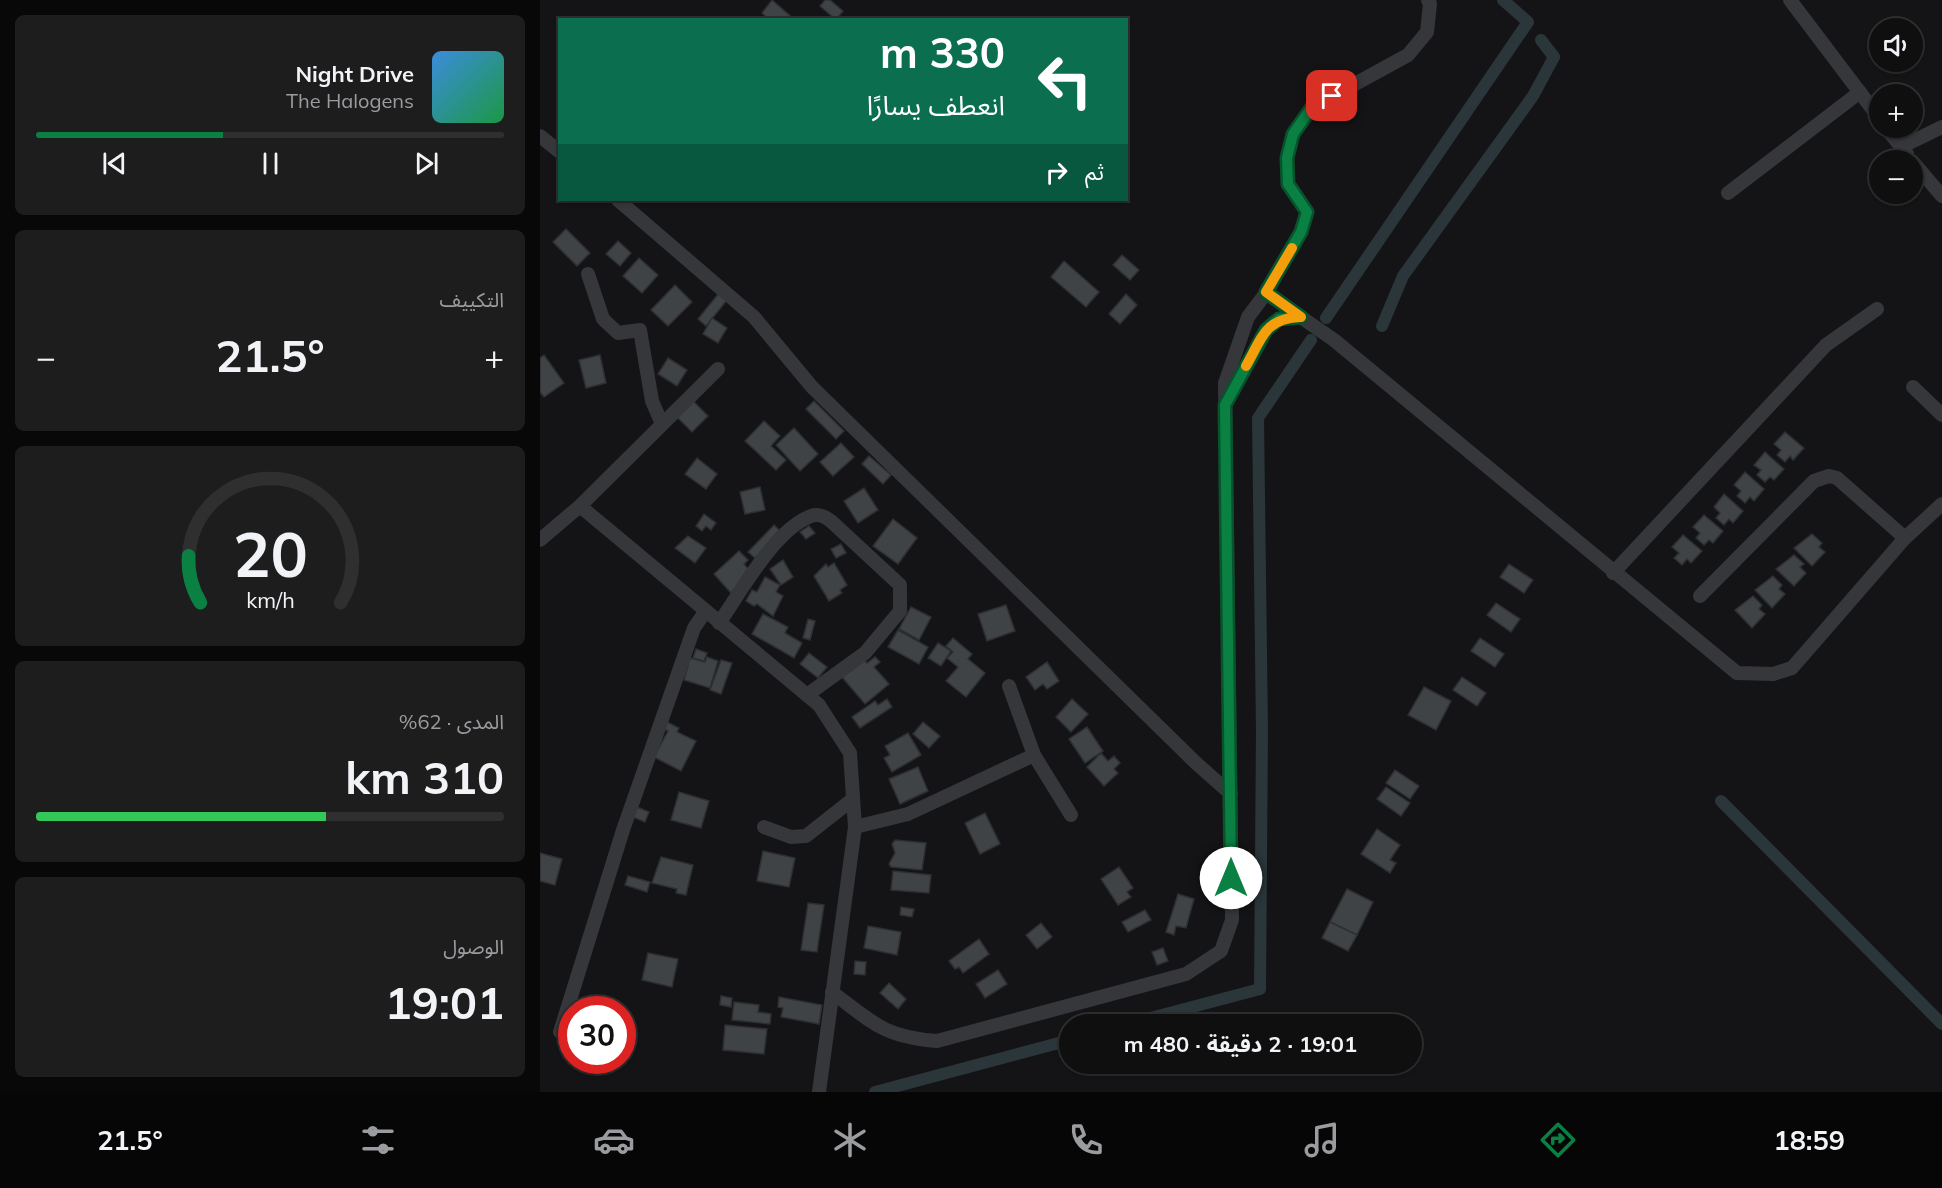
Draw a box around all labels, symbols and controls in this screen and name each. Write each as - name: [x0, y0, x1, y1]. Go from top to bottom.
- map controls: [1869, 18, 1923, 204]
- button: sound: [1869, 18, 1923, 72]
- text: 330 m: [880, 26, 1005, 79]
- icon: left: [1026, 42, 1104, 120]
- text: Night Drive: [295, 60, 414, 88]
- pin: [1306, 70, 1357, 121]
- icon: arrive: [1315, 79, 1348, 112]
- button: +: [1869, 84, 1923, 138]
- text: The Halogens: [286, 88, 414, 113]
- text: انعطف يسارًا: [867, 88, 1005, 122]
- icon: previous: [98, 147, 131, 180]
- icon: pause: [254, 147, 287, 180]
- icon: next: [410, 147, 443, 180]
- button: −: [1869, 150, 1923, 204]
- icon: right: [1040, 156, 1073, 189]
- text: ثم: [1085, 158, 1104, 186]
- text: التكييف: [440, 287, 504, 312]
- text: 21.5°: [215, 327, 325, 383]
- text: −: [36, 336, 56, 377]
- text: +: [484, 336, 504, 377]
- text: 20: [233, 514, 307, 593]
- text: km/h: [246, 586, 294, 613]
- text: المدى · 62%: [399, 709, 504, 734]
- text: 310 km: [345, 749, 504, 805]
- position arrow: [1199, 846, 1263, 910]
- text: الوصول: [443, 934, 504, 959]
- text: 19:01: [385, 974, 504, 1030]
- speed limit sign: 30: [558, 996, 636, 1074]
- text: 19:01 · 2 دقيقة · 480 m: [1124, 1030, 1357, 1058]
- icon: filters: [357, 1119, 399, 1161]
- icon: car: [593, 1119, 635, 1161]
- icon: climate: [829, 1119, 871, 1161]
- icon: phone: [1065, 1119, 1107, 1161]
- icon: music: [1301, 1119, 1343, 1161]
- icon: directions: [1537, 1119, 1579, 1161]
- text: 21.5°: [97, 1123, 163, 1157]
- text: 18:59: [1773, 1123, 1845, 1157]

